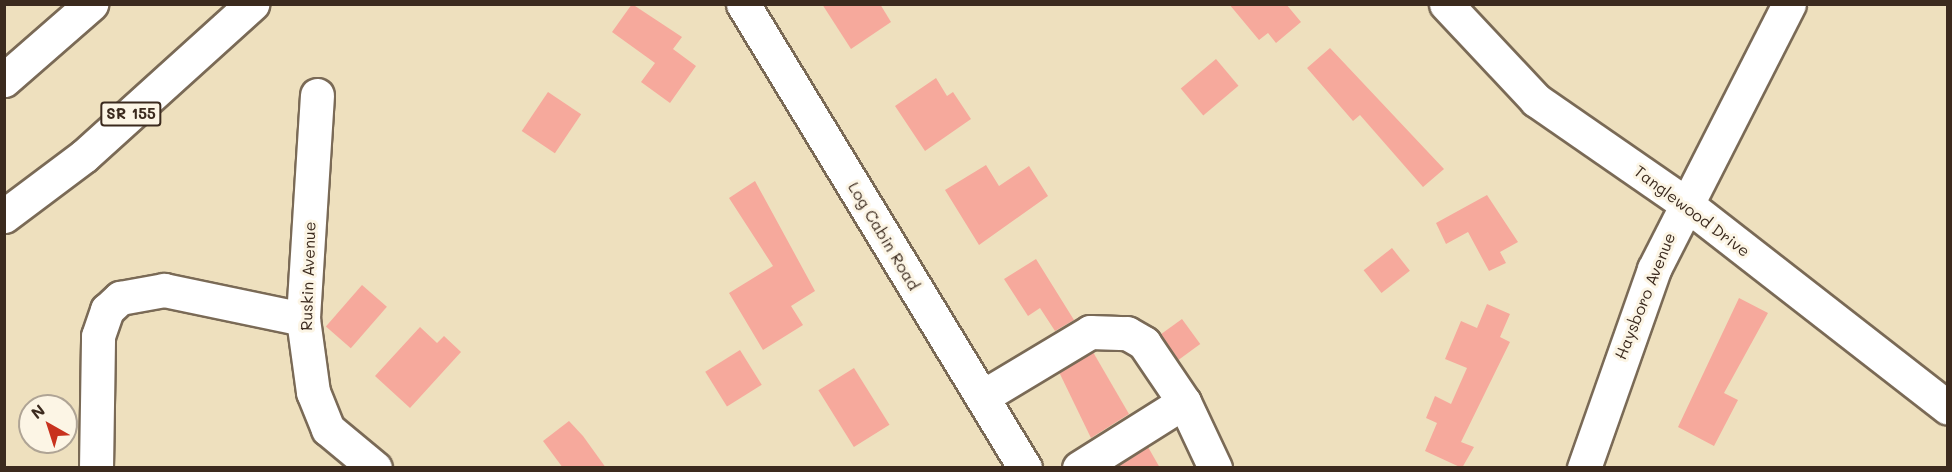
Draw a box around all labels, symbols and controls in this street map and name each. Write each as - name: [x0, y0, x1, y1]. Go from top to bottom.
- road number: SR 155: [100, 102, 162, 126]
- street label: Tanglewood Drive: [1630, 161, 1754, 261]
- street label: Log Cabin Road: [844, 179, 924, 293]
- street label: Ruskin Avenue: [296, 221, 320, 331]
- street label: Haysboro Avenue: [1611, 230, 1679, 362]
- north arrow: [18, 394, 78, 454]
- text: N: [26, 399, 49, 423]

